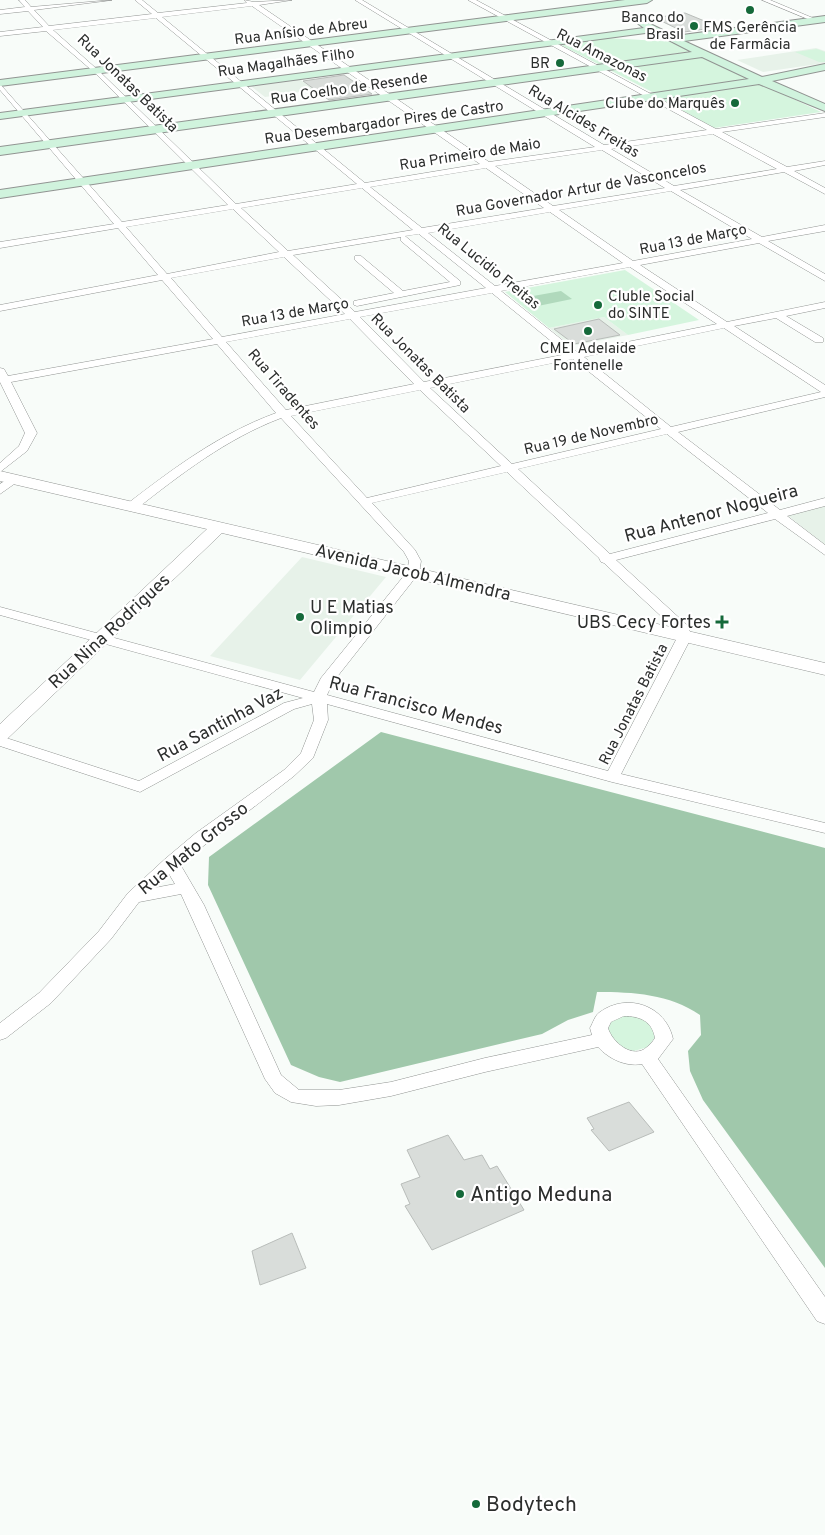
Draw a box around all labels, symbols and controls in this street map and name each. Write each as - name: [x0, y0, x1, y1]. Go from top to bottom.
- marker: FMS Gerência de Farmâcia: [744, 4, 756, 16]
- place label: Banco do Brasil: [621, 9, 684, 45]
- street label: Rua Anísio de Abreu: [233, 15, 369, 50]
- place label: FMS Gerência de Farmâcia: [703, 19, 797, 55]
- marker: Banco do Brasil: [688, 20, 700, 32]
- street label: Rua Amazonas: [553, 25, 650, 87]
- street label: Rua Jonatas Batista: [72, 31, 182, 137]
- street label: Rua Magalhães Filho: [217, 44, 356, 82]
- place label: BR: [530, 55, 550, 74]
- marker: BR: [554, 57, 566, 69]
- street label: Rua Coelho de Resende: [269, 69, 429, 110]
- street label: Rua Alcides Freitas: [524, 82, 642, 163]
- place label: Clube do Marquês: [605, 95, 725, 114]
- street label: Rua Desembargador Pires de Castro: [264, 97, 505, 150]
- marker: Clube do Marquês: [729, 97, 741, 109]
- street label: Rua Primeiro de Maio: [398, 135, 542, 176]
- street label: Rua Governador Artur de Vasconcelos: [455, 159, 708, 222]
- street label: Rua Lucidio Freitas: [433, 220, 543, 315]
- street label: Rua 13 de Março: [638, 221, 749, 260]
- place label: Cluble Social do SINTE: [608, 288, 695, 324]
- street label: Rua 13 de Março: [240, 295, 351, 332]
- marker: Cluble Social do SINTE: [592, 299, 604, 311]
- street label: Rua Jonatas Batista: [366, 310, 474, 418]
- marker: CMEI Adelaide Fontenelle: [582, 325, 594, 337]
- place label: CMEI Adelaide Fontenelle: [540, 340, 636, 376]
- street label: Rua Tiradentes: [243, 346, 323, 434]
- street label: Rua 19 de Novembro: [522, 411, 660, 460]
- street label: Rua Antenor Nogueira: [622, 480, 801, 549]
- street label: Avenida Jacob Almendra: [313, 540, 513, 607]
- street label: Rua Nina Rodrigues: [44, 570, 176, 695]
- place label: U E Matias Olimpio: [310, 597, 394, 641]
- marker: U E Matias Olimpio: [294, 611, 306, 623]
- place label: UBS Cecy Fortes: [577, 612, 711, 635]
- marker: UBS Cecy Fortes: [715, 615, 729, 629]
- street label: Rua Jonatas Batista: [596, 641, 673, 768]
- street label: Rua Francisco Mendes: [326, 672, 505, 741]
- street label: Rua Santinha Vaz: [154, 682, 288, 768]
- street label: Rua Mato Grosso: [134, 798, 254, 901]
- place label: Antigo Meduna: [470, 1182, 612, 1209]
- marker: Antigo Meduna: [454, 1188, 466, 1200]
- place label: Bodytech: [486, 1492, 577, 1519]
- marker: Bodytech: [470, 1498, 482, 1510]

